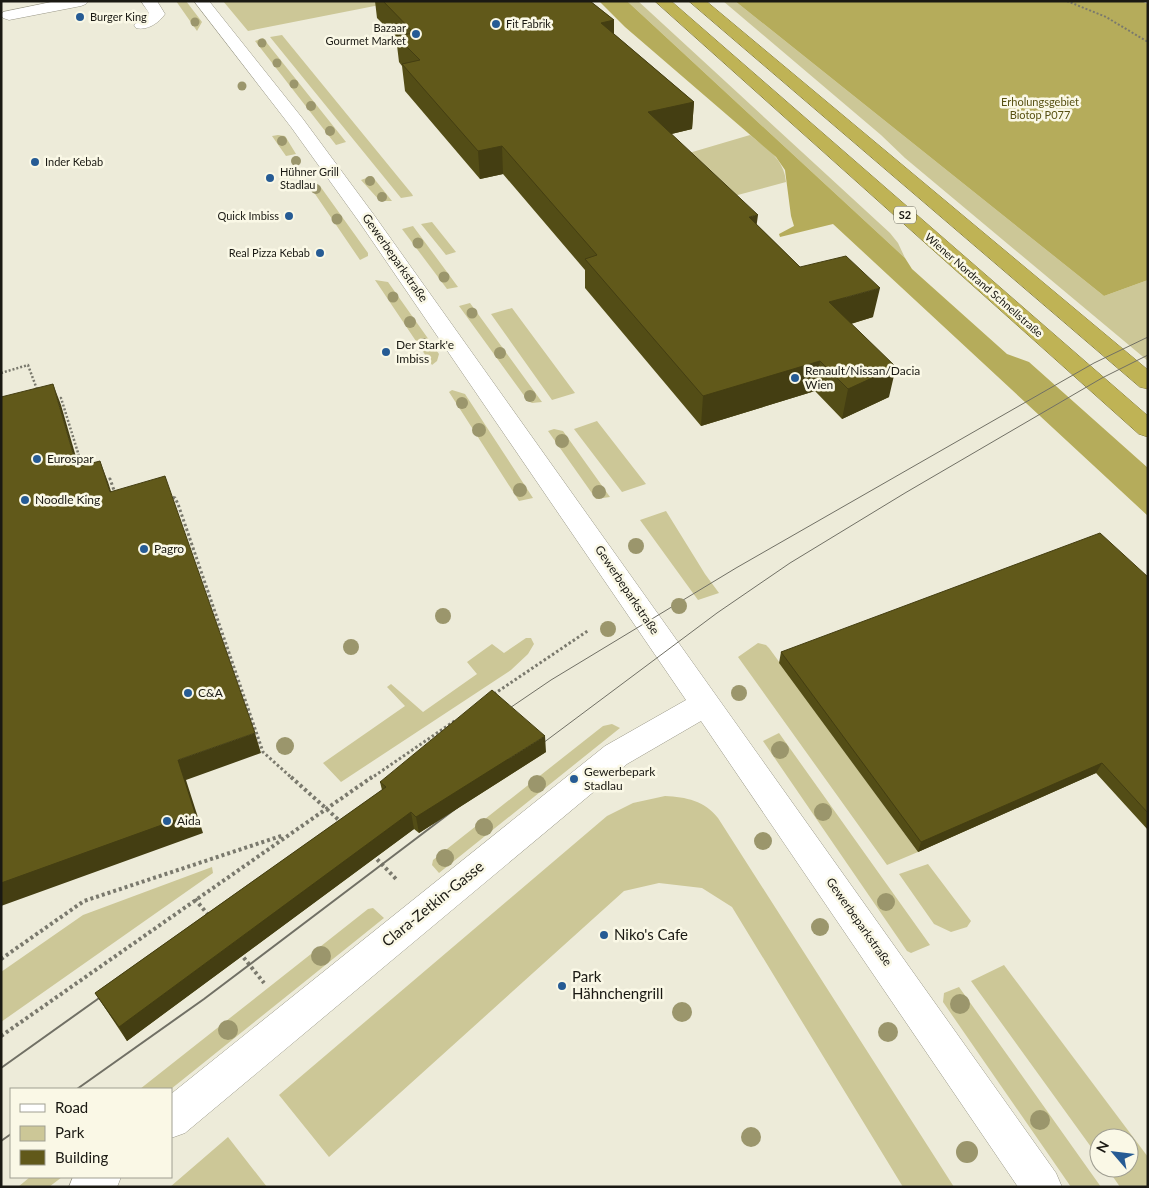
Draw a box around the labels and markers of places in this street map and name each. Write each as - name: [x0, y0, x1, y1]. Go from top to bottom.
- place label: Burger King: [90, 10, 147, 23]
- marker: Burger King: [74, 11, 86, 23]
- place label: Fit Fabrik: [506, 17, 551, 30]
- marker: Fit Fabrik: [490, 18, 502, 30]
- place label: Bazaar Gourmet Market: [326, 21, 406, 47]
- marker: Bazaar Gourmet Market: [410, 28, 422, 40]
- place label: Inder Kebab: [45, 155, 103, 168]
- marker: Inder Kebab: [29, 156, 41, 168]
- place label: Hühner Grill Stadlau: [280, 165, 339, 191]
- marker: Hühner Grill Stadlau: [264, 172, 276, 184]
- place label: Quick Imbiss: [217, 209, 279, 222]
- marker: Quick Imbiss: [283, 210, 295, 222]
- place label: Real Pizza Kebab: [229, 246, 310, 259]
- marker: Real Pizza Kebab: [314, 247, 326, 259]
- place label: Der Stark'e Imbiss: [396, 337, 454, 366]
- marker: Der Stark'e Imbiss: [380, 346, 392, 358]
- place label: Renault/Nissan/Dacia Wien: [805, 363, 920, 392]
- marker: Renault/Nissan/Dacia Wien: [789, 372, 801, 384]
- place label: Eurospar: [47, 451, 94, 466]
- marker: Eurospar: [31, 453, 43, 465]
- place label: Noodle King: [35, 492, 100, 507]
- marker: Noodle King: [19, 494, 31, 506]
- place label: Pagro: [154, 541, 184, 556]
- marker: Pagro: [138, 543, 150, 555]
- place label: C&A: [198, 685, 224, 700]
- marker: C&A: [182, 687, 194, 699]
- place label: Gewerbepark Stadlau: [584, 764, 656, 793]
- marker: Gewerbepark Stadlau: [568, 773, 580, 785]
- place label: Aida: [177, 813, 201, 828]
- marker: Aida: [161, 815, 173, 827]
- place label: Niko's Cafe: [614, 925, 688, 943]
- marker: Niko's Cafe: [598, 929, 610, 941]
- place label: Park Hähnchengrill: [572, 967, 663, 1002]
- marker: Park Hähnchengrill: [556, 980, 568, 992]

